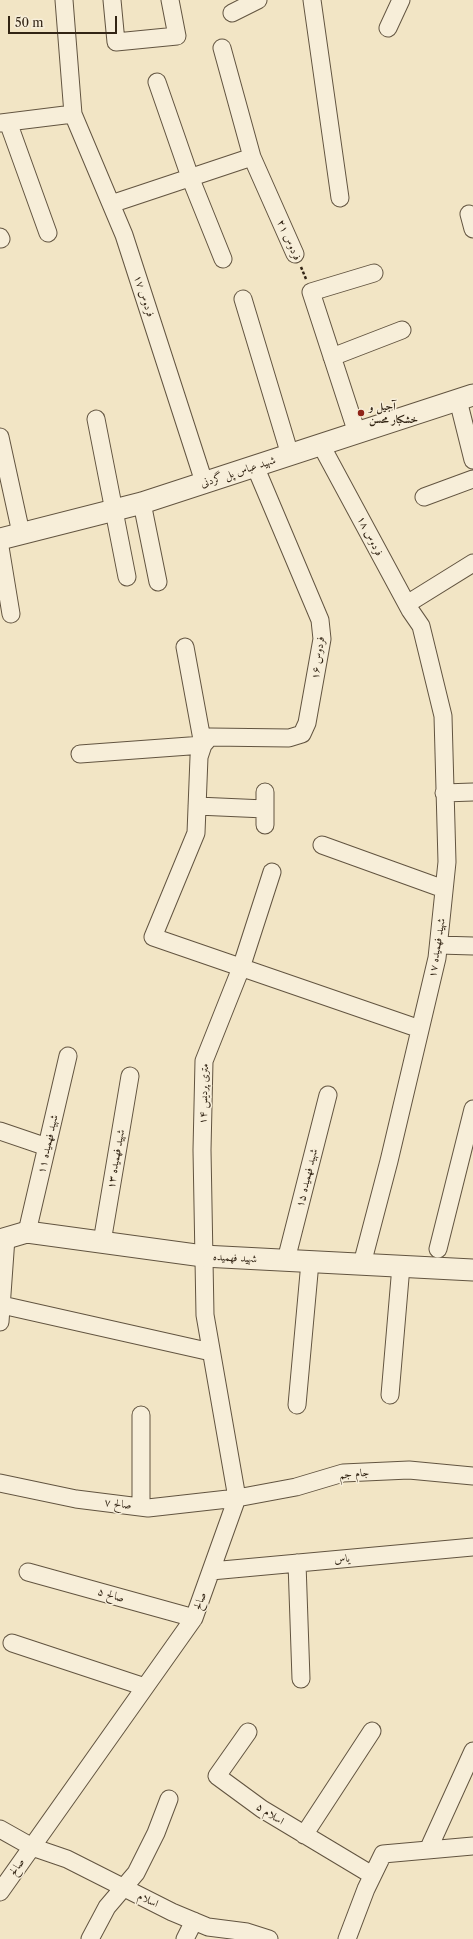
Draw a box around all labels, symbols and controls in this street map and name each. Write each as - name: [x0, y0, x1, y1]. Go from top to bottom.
- scale bar: [10, 8, 119, 34]
- text: 50 m: [15, 15, 44, 30]
- street label: فردوس ۲۱: [274, 218, 304, 262]
- street label: فردوس ۱۷: [131, 273, 157, 319]
- place label: آجیل و خشکبار محسن: [369, 400, 418, 426]
- marker: آجیل و خشکبار محسن: [356, 408, 366, 418]
- street label: شهید عباس پل گردنی: [199, 454, 277, 490]
- street label: فردوس ۱۸: [354, 514, 386, 558]
- street label: فردوس ۱۶: [308, 636, 328, 680]
- street label: شهید فهمیده ۱۷: [426, 917, 448, 979]
- street label: ۱۴ متری پردیس: [196, 1063, 212, 1125]
- street label: شهید فهمیده ۱۱: [35, 1113, 61, 1175]
- street label: شهید فهمیده ۱۳: [104, 1128, 128, 1190]
- street label: شهید فهمیده ۱۵: [293, 1147, 321, 1209]
- street label: شهید فهمیده: [213, 1250, 257, 1266]
- street label: جام جم: [338, 1466, 370, 1482]
- street label: صالح ۷: [104, 1496, 132, 1512]
- street label: یاس: [334, 1552, 350, 1566]
- street label: صالح ۵: [96, 1585, 126, 1605]
- street label: صالح: [191, 1590, 209, 1612]
- street label: اسلام ۵: [254, 1800, 286, 1828]
- street label: صالح: [6, 1856, 28, 1878]
- street label: اسلام: [136, 1889, 160, 1911]

